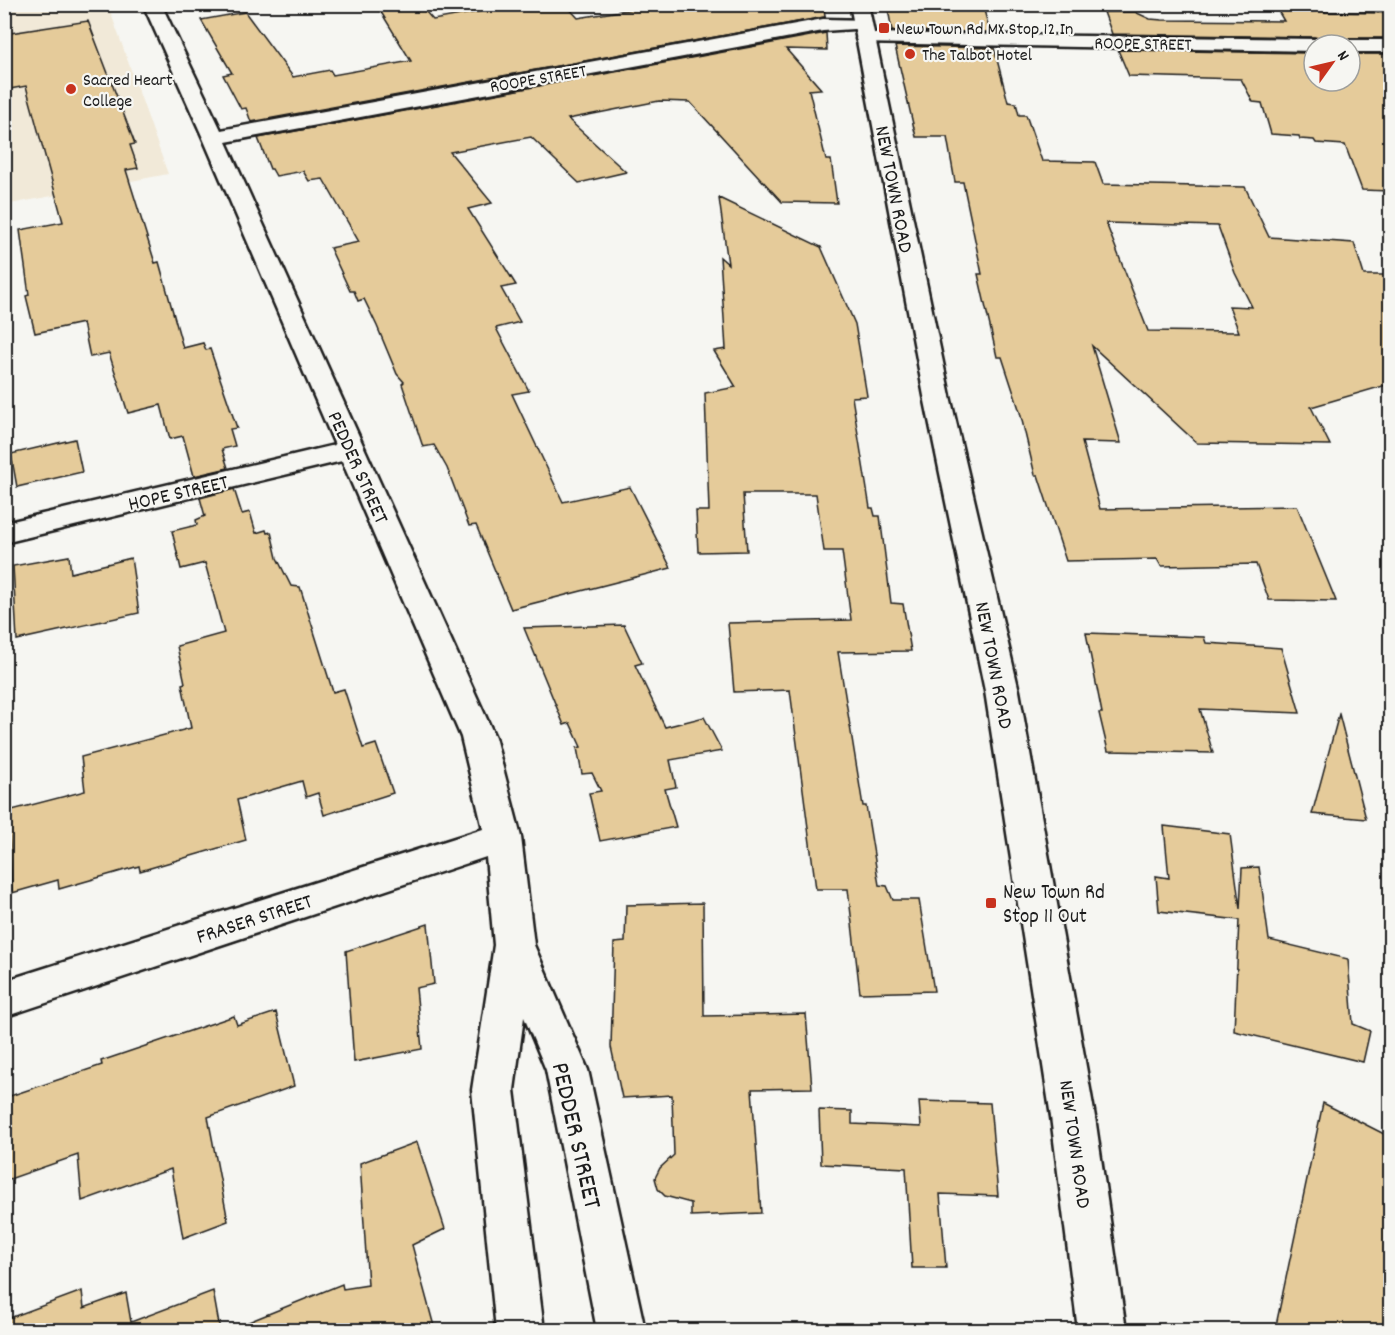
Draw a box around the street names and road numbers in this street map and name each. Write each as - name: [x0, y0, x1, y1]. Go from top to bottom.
- street label: ROOPE STREET: [1094, 32, 1192, 59]
- street label: ROOPE STREET: [488, 60, 589, 101]
- street label: NEW TOWN ROAD: [865, 123, 919, 256]
- street label: PEDDER STREET: [318, 407, 395, 530]
- street label: HOPE STREET: [126, 469, 232, 521]
- street label: NEW TOWN ROAD: [965, 599, 1019, 732]
- street label: FRASER STREET: [193, 888, 317, 954]
- street label: PEDDER STREET: [540, 1059, 610, 1213]
- street label: NEW TOWN ROAD: [1049, 1078, 1097, 1211]

